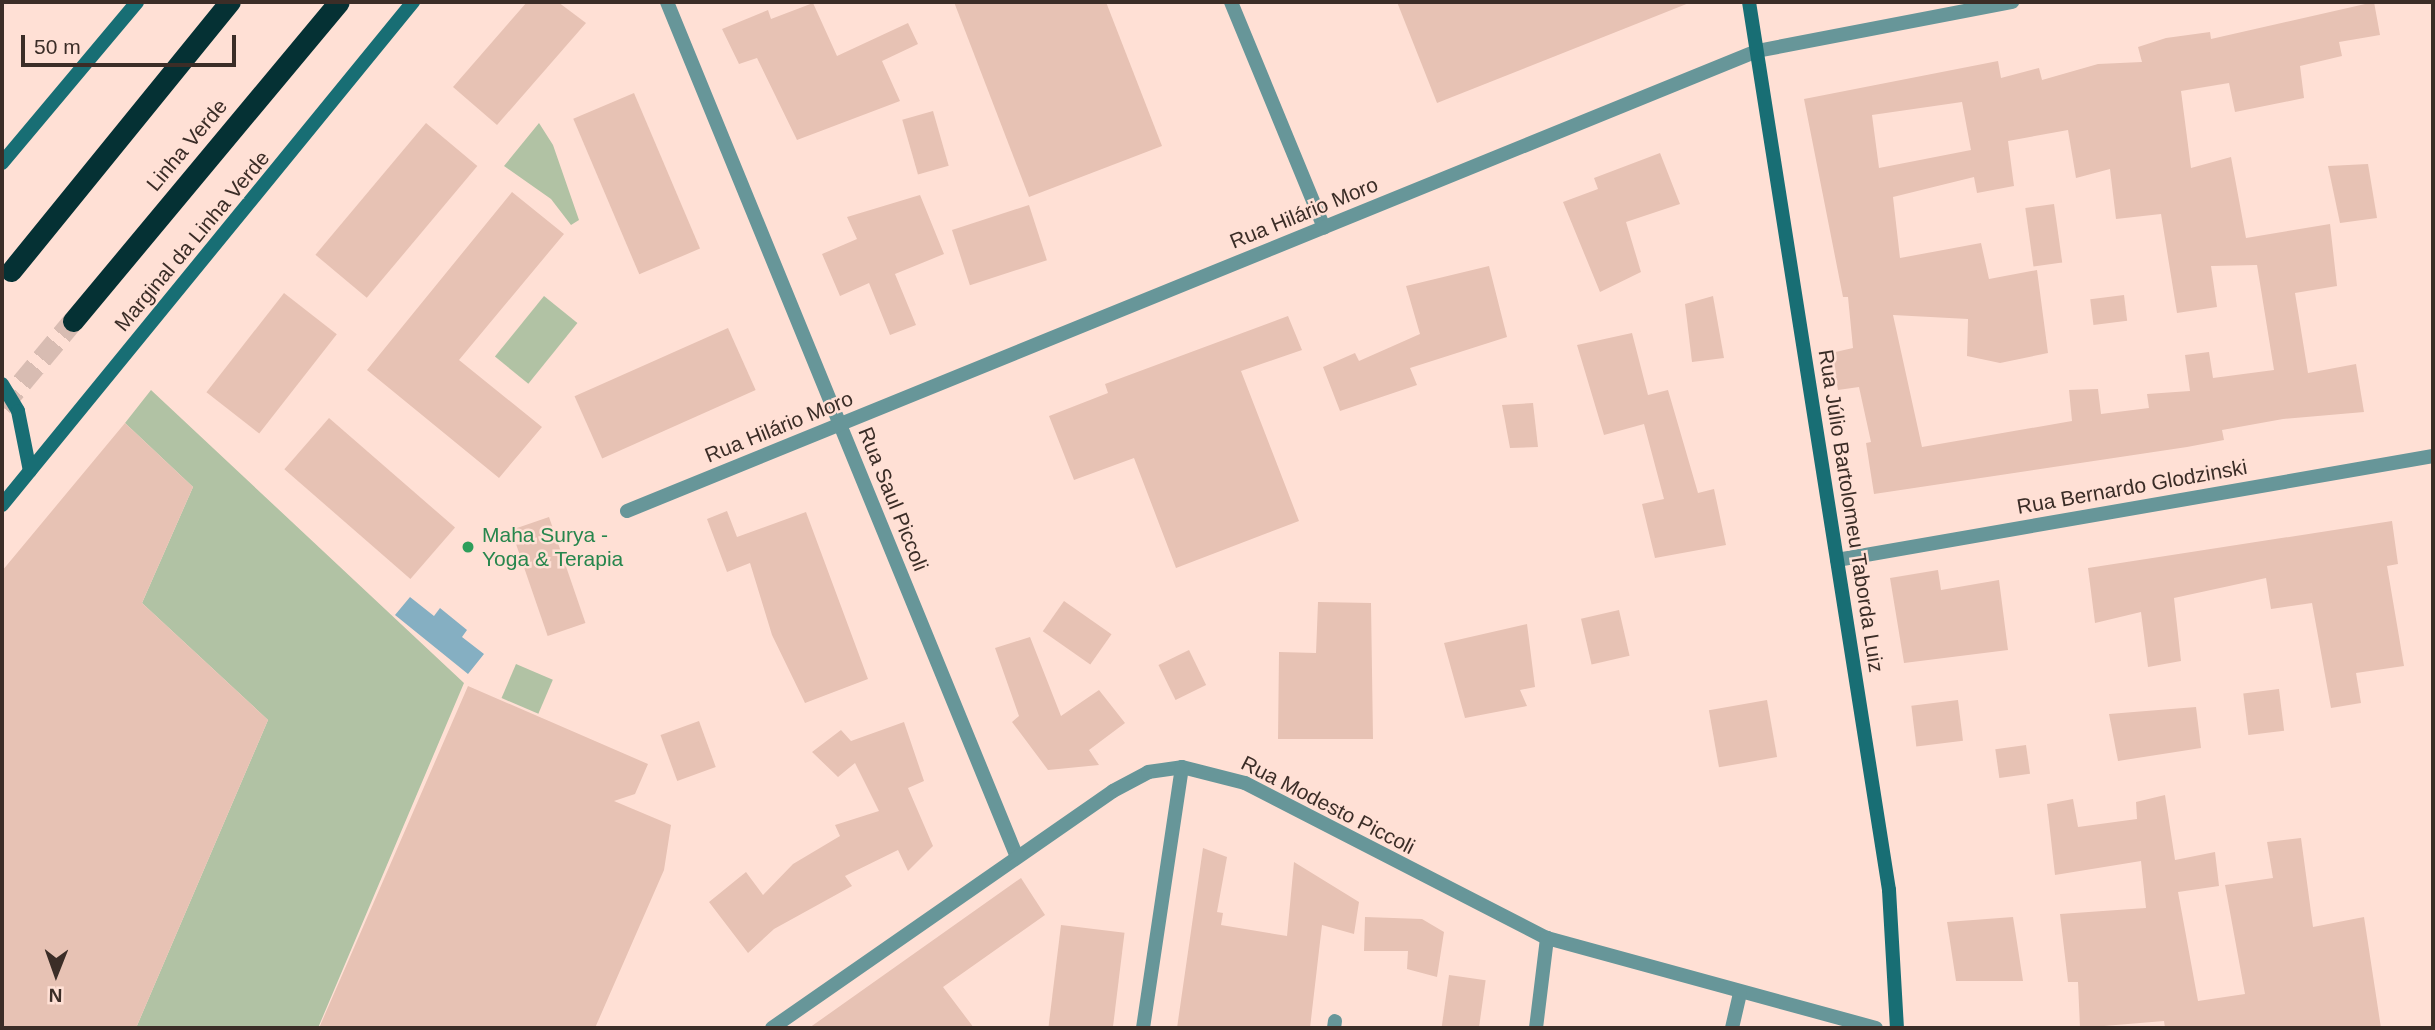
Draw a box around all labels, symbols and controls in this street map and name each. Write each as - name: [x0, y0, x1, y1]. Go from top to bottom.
- scale bar: [24, 21, 240, 65]
- text: 50 m: [34, 35, 81, 58]
- street label: Linha Verde: [141, 94, 233, 196]
- street label: Marginal da Linha Verde: [109, 146, 275, 336]
- street label: Rua Hilário Moro: [1226, 172, 1382, 254]
- street label: Rua Júlio Bartolomeu Taborda Luiz: [1813, 348, 1889, 674]
- street label: Rua Hilário Moro: [701, 386, 857, 468]
- street label: Rua Saul Piccoli: [853, 423, 933, 575]
- street label: Rua Bernardo Glodzinski: [2015, 454, 2249, 520]
- place label: Maha Surya - Yoga & Terapia: [482, 522, 624, 572]
- marker: Maha Surya - Yoga & Terapia: [460, 539, 476, 555]
- street label: Rua Modesto Piccoli: [1237, 750, 1419, 860]
- north arrow: [21, 939, 91, 1009]
- text: N: [49, 985, 63, 1006]

